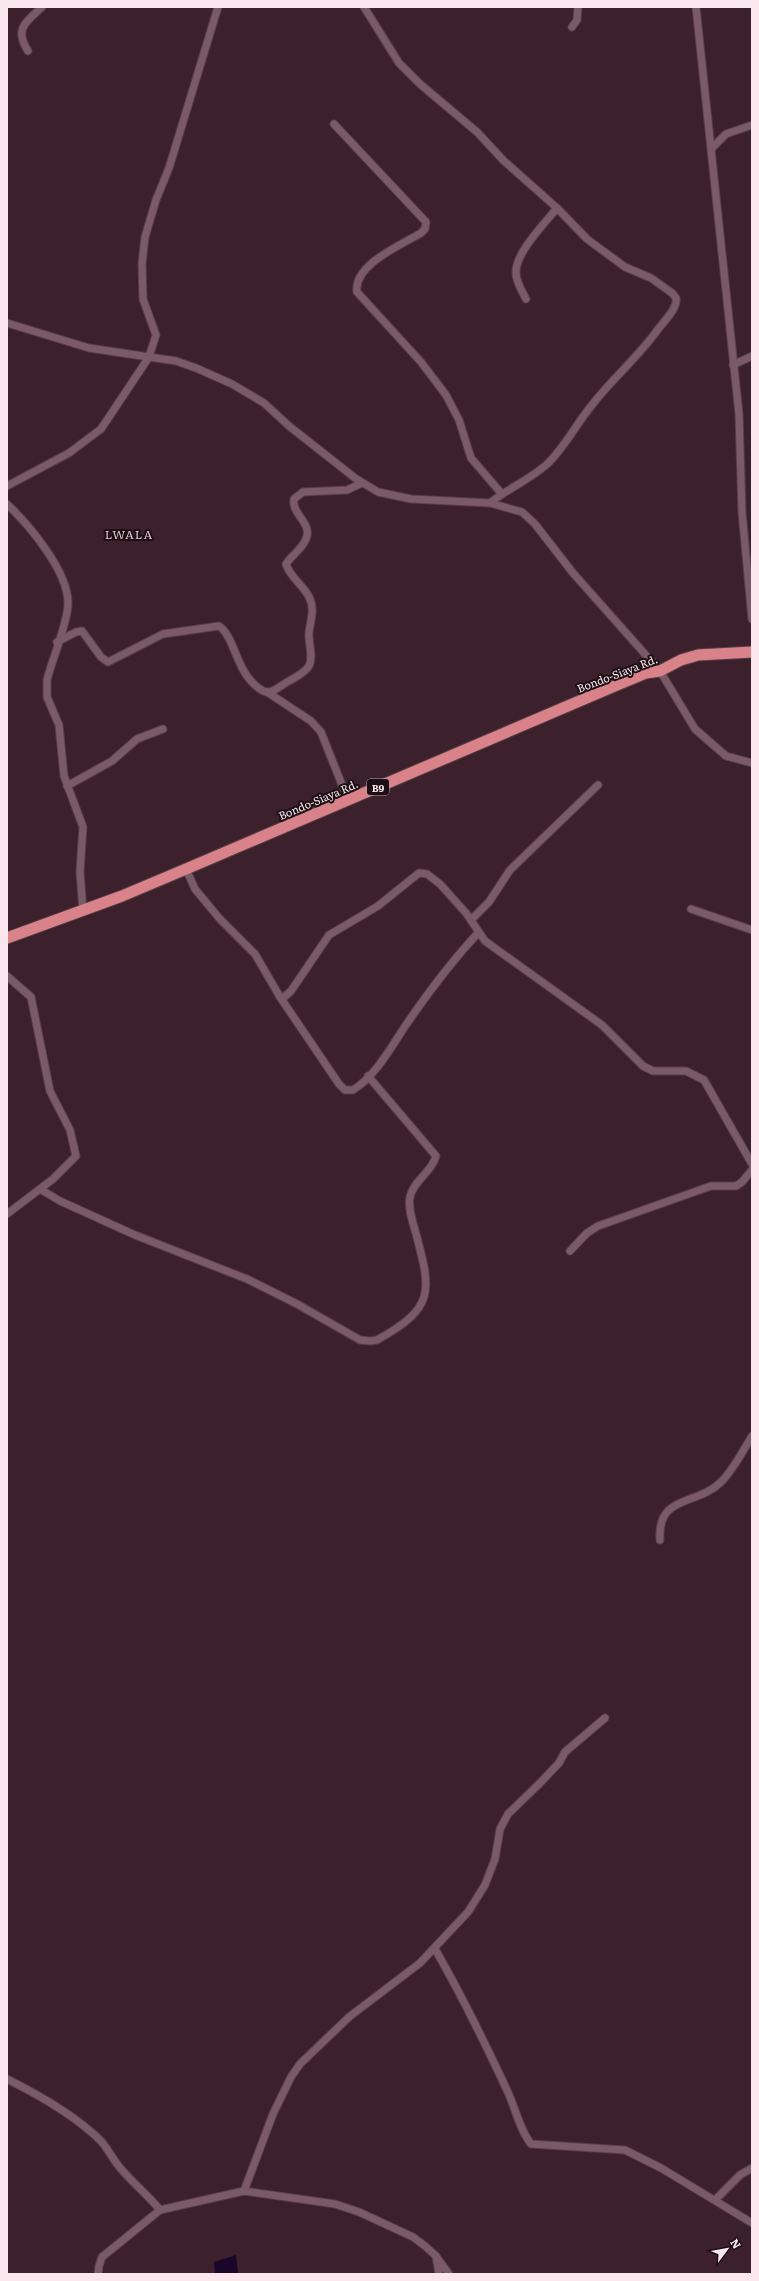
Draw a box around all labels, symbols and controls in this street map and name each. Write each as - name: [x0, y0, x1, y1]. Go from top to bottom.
- district label: LWALA: [105, 525, 153, 543]
- street label: Bondo-Siaya Rd.: [574, 650, 660, 696]
- street label: Bondo-Siaya Rd.: [276, 775, 360, 823]
- road number: B9: [367, 779, 389, 795]
- north arrow: [707, 2229, 747, 2269]
- text: N: [727, 2235, 746, 2251]

